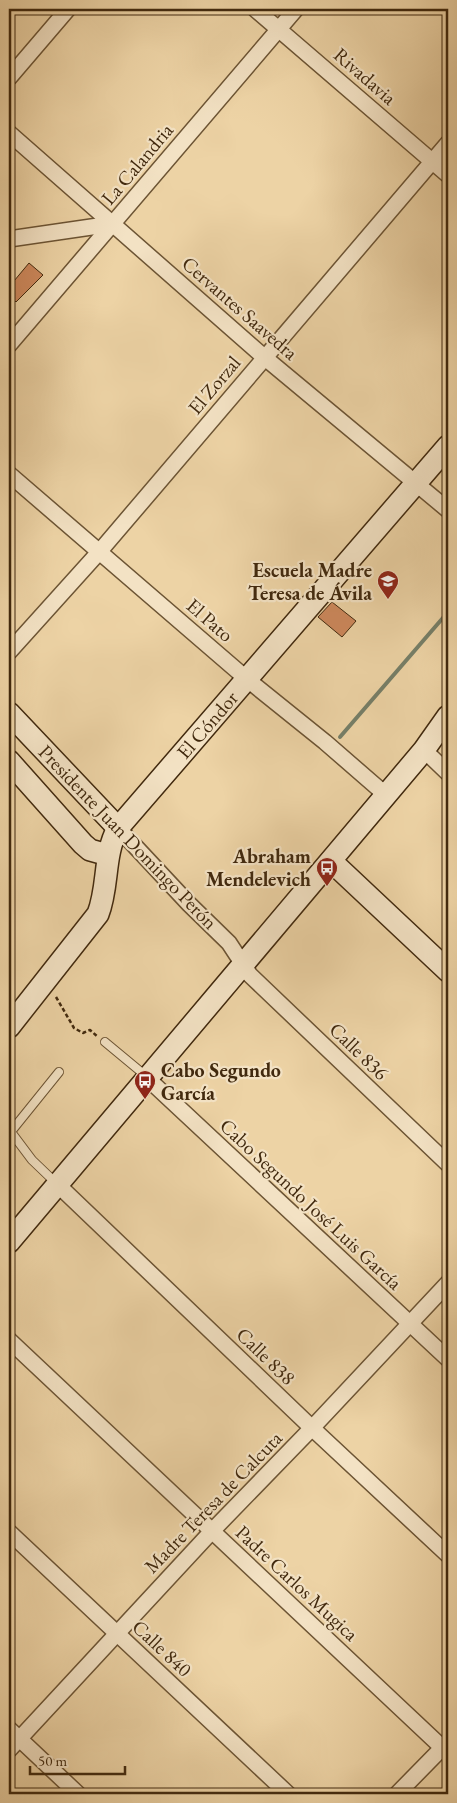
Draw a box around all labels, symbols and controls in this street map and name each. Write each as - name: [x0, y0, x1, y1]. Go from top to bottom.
- street label: Rivadavia: [328, 42, 402, 110]
- street label: La Calandria: [95, 118, 179, 210]
- street label: Cervantes Saavedra: [176, 250, 304, 366]
- street label: El Zorzal: [182, 350, 246, 420]
- place label: Escuela Madre Teresa de Ávila: [248, 557, 372, 606]
- school or university icon: Escuela Madre Teresa de Ávila: [376, 569, 400, 600]
- street label: El Pato: [181, 592, 239, 648]
- street label: El Cóndor: [171, 685, 244, 764]
- street label: Presidente Juan Domingo Perón: [33, 739, 223, 935]
- place label: Abraham Mendelevich: [206, 843, 311, 892]
- bus stop icon: Abraham Mendelevich: [315, 856, 339, 887]
- street label: Calle 836: [324, 1017, 394, 1086]
- place label: Cabo Segundo García: [161, 1057, 281, 1106]
- bus stop icon: Cabo Segundo García: [133, 1069, 157, 1100]
- street label: Cabo Segundo José Luis García: [214, 1113, 408, 1295]
- street label: Calle 838: [231, 1322, 301, 1390]
- street label: Madre Teresa de Calcuta: [138, 1425, 288, 1579]
- street label: Padre Carlos Mugica: [230, 1519, 364, 1647]
- street label: Calle 840: [127, 1614, 198, 1682]
- scale bar: [30, 1743, 125, 1775]
- text: 50 m: [38, 1751, 67, 1770]

